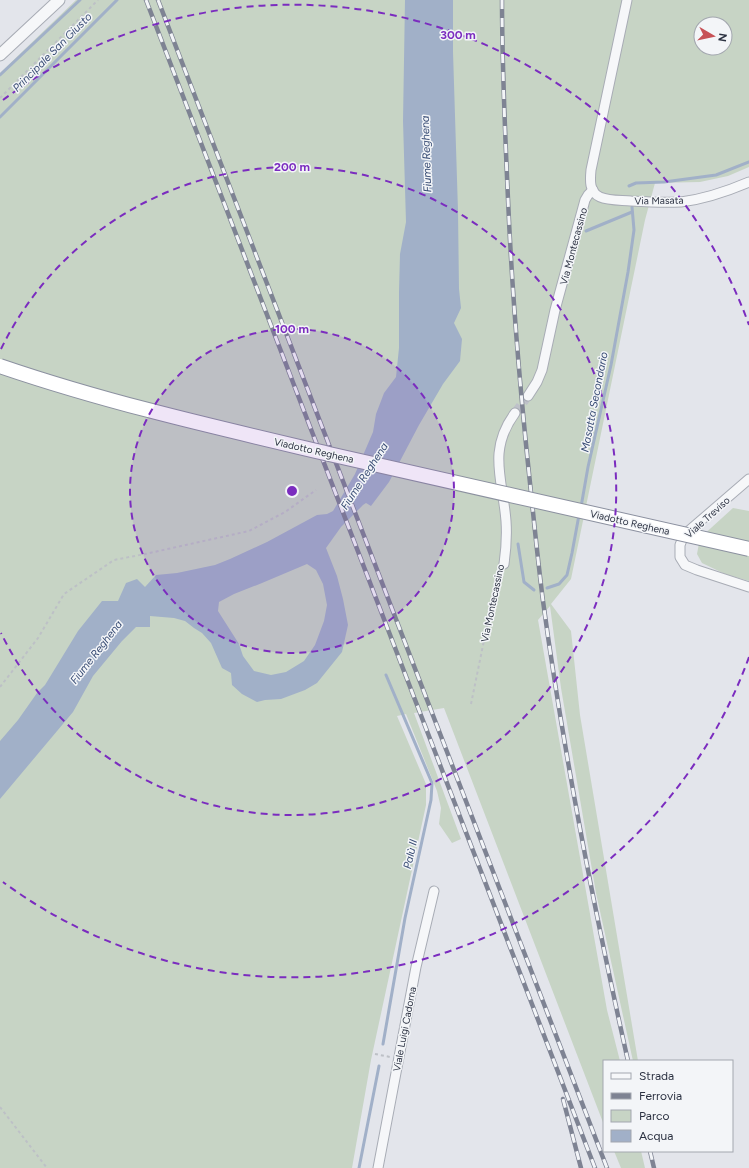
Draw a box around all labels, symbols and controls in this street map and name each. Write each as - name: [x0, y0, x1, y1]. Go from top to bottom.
- water label: Principale San Giusto: [10, 10, 95, 95]
- north arrow: [693, 16, 733, 56]
- text: 300 m: [440, 28, 476, 42]
- text: N: [715, 32, 729, 43]
- water label: Fiume Reghena: [419, 115, 434, 193]
- text: 200 m: [274, 160, 310, 174]
- street label: Via Masata: [634, 194, 684, 207]
- street label: Via Montecassino: [557, 206, 590, 286]
- text: 100 m: [275, 322, 309, 336]
- water label: Masatta Secondario: [578, 350, 611, 453]
- street label: Viadotto Reghena: [273, 435, 355, 466]
- water label: Fiume Reghena: [338, 440, 391, 512]
- centre of rings: [285, 484, 299, 498]
- street label: Viale Treviso: [682, 494, 733, 541]
- street label: Viadotto Reghena: [589, 507, 671, 538]
- street label: Via Montecassino: [478, 563, 507, 643]
- water label: Fiume Reghena: [68, 618, 126, 687]
- water label: Palù II: [401, 838, 420, 870]
- street label: Viale Luigi Cadorna: [390, 986, 419, 1073]
- legend: [603, 1060, 733, 1152]
- text: Strada: [639, 1069, 674, 1083]
- text: Ferrovia: [639, 1089, 682, 1103]
- text: Parco: [639, 1109, 669, 1123]
- text: Acqua: [639, 1129, 673, 1143]

